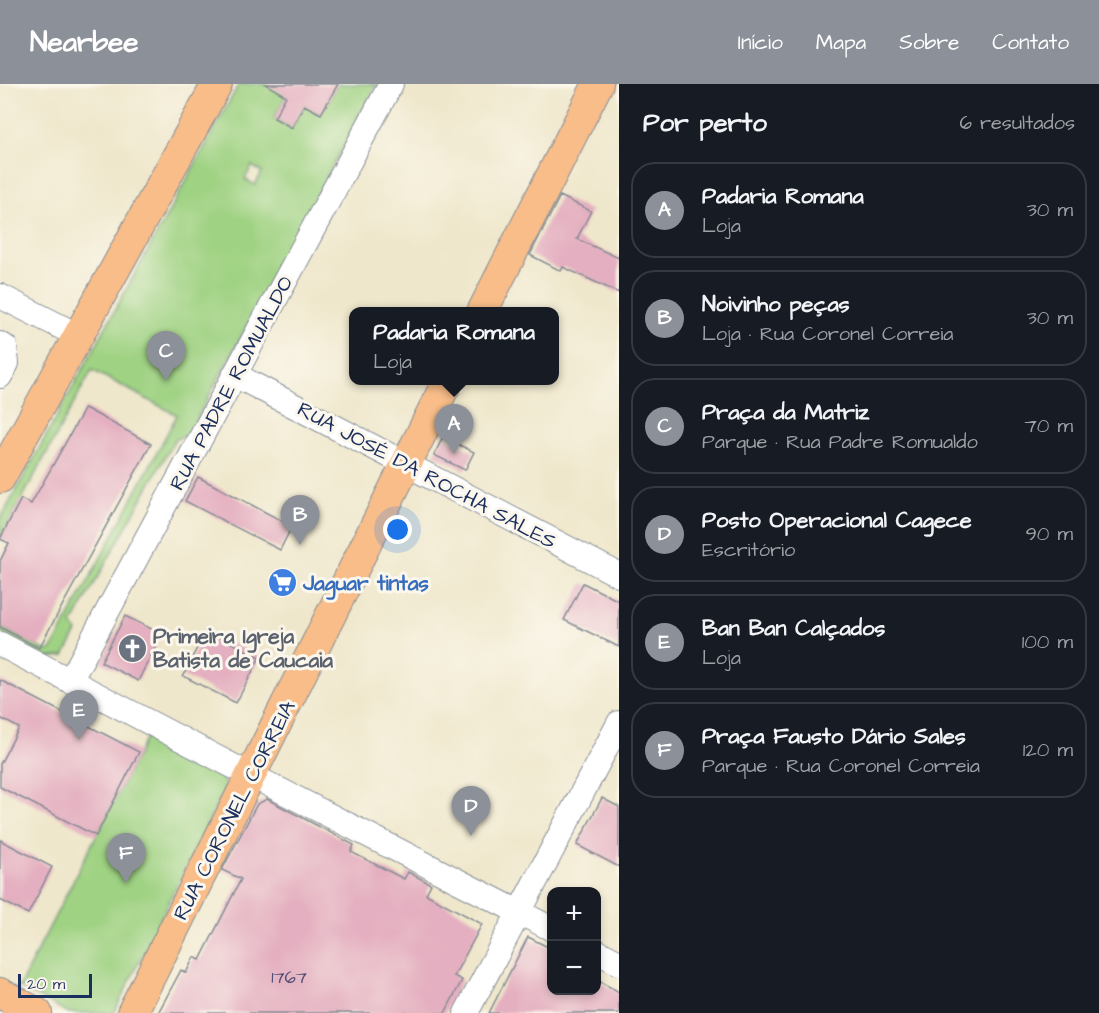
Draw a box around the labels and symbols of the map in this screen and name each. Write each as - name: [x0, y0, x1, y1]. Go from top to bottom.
- street label: RUA PADRE ROMUALDO: [163, 271, 300, 495]
- pin: C: [146, 332, 186, 381]
- street label: RUA JOSÉ DA ROCHA SALES: [293, 396, 561, 554]
- pin: A: [434, 404, 474, 454]
- pin: B: [280, 496, 320, 545]
- your location: [383, 515, 412, 544]
- supermarket icon: Jaguar tintas: [266, 567, 298, 599]
- place label: Jaguar tintas: [302, 569, 429, 600]
- place label: Primeira Igreja Batista de Caucaia: [153, 622, 333, 675]
- church icon: Primeira Igreja Batista de Caucaia: [116, 632, 148, 664]
- pin: E: [60, 690, 98, 740]
- street label: RUA CORONEL CORREIA: [166, 695, 303, 925]
- pin: D: [452, 786, 490, 836]
- pin: F: [106, 834, 146, 883]
- house number: 1767: [271, 965, 307, 990]
- scale bar: [18, 971, 92, 998]

